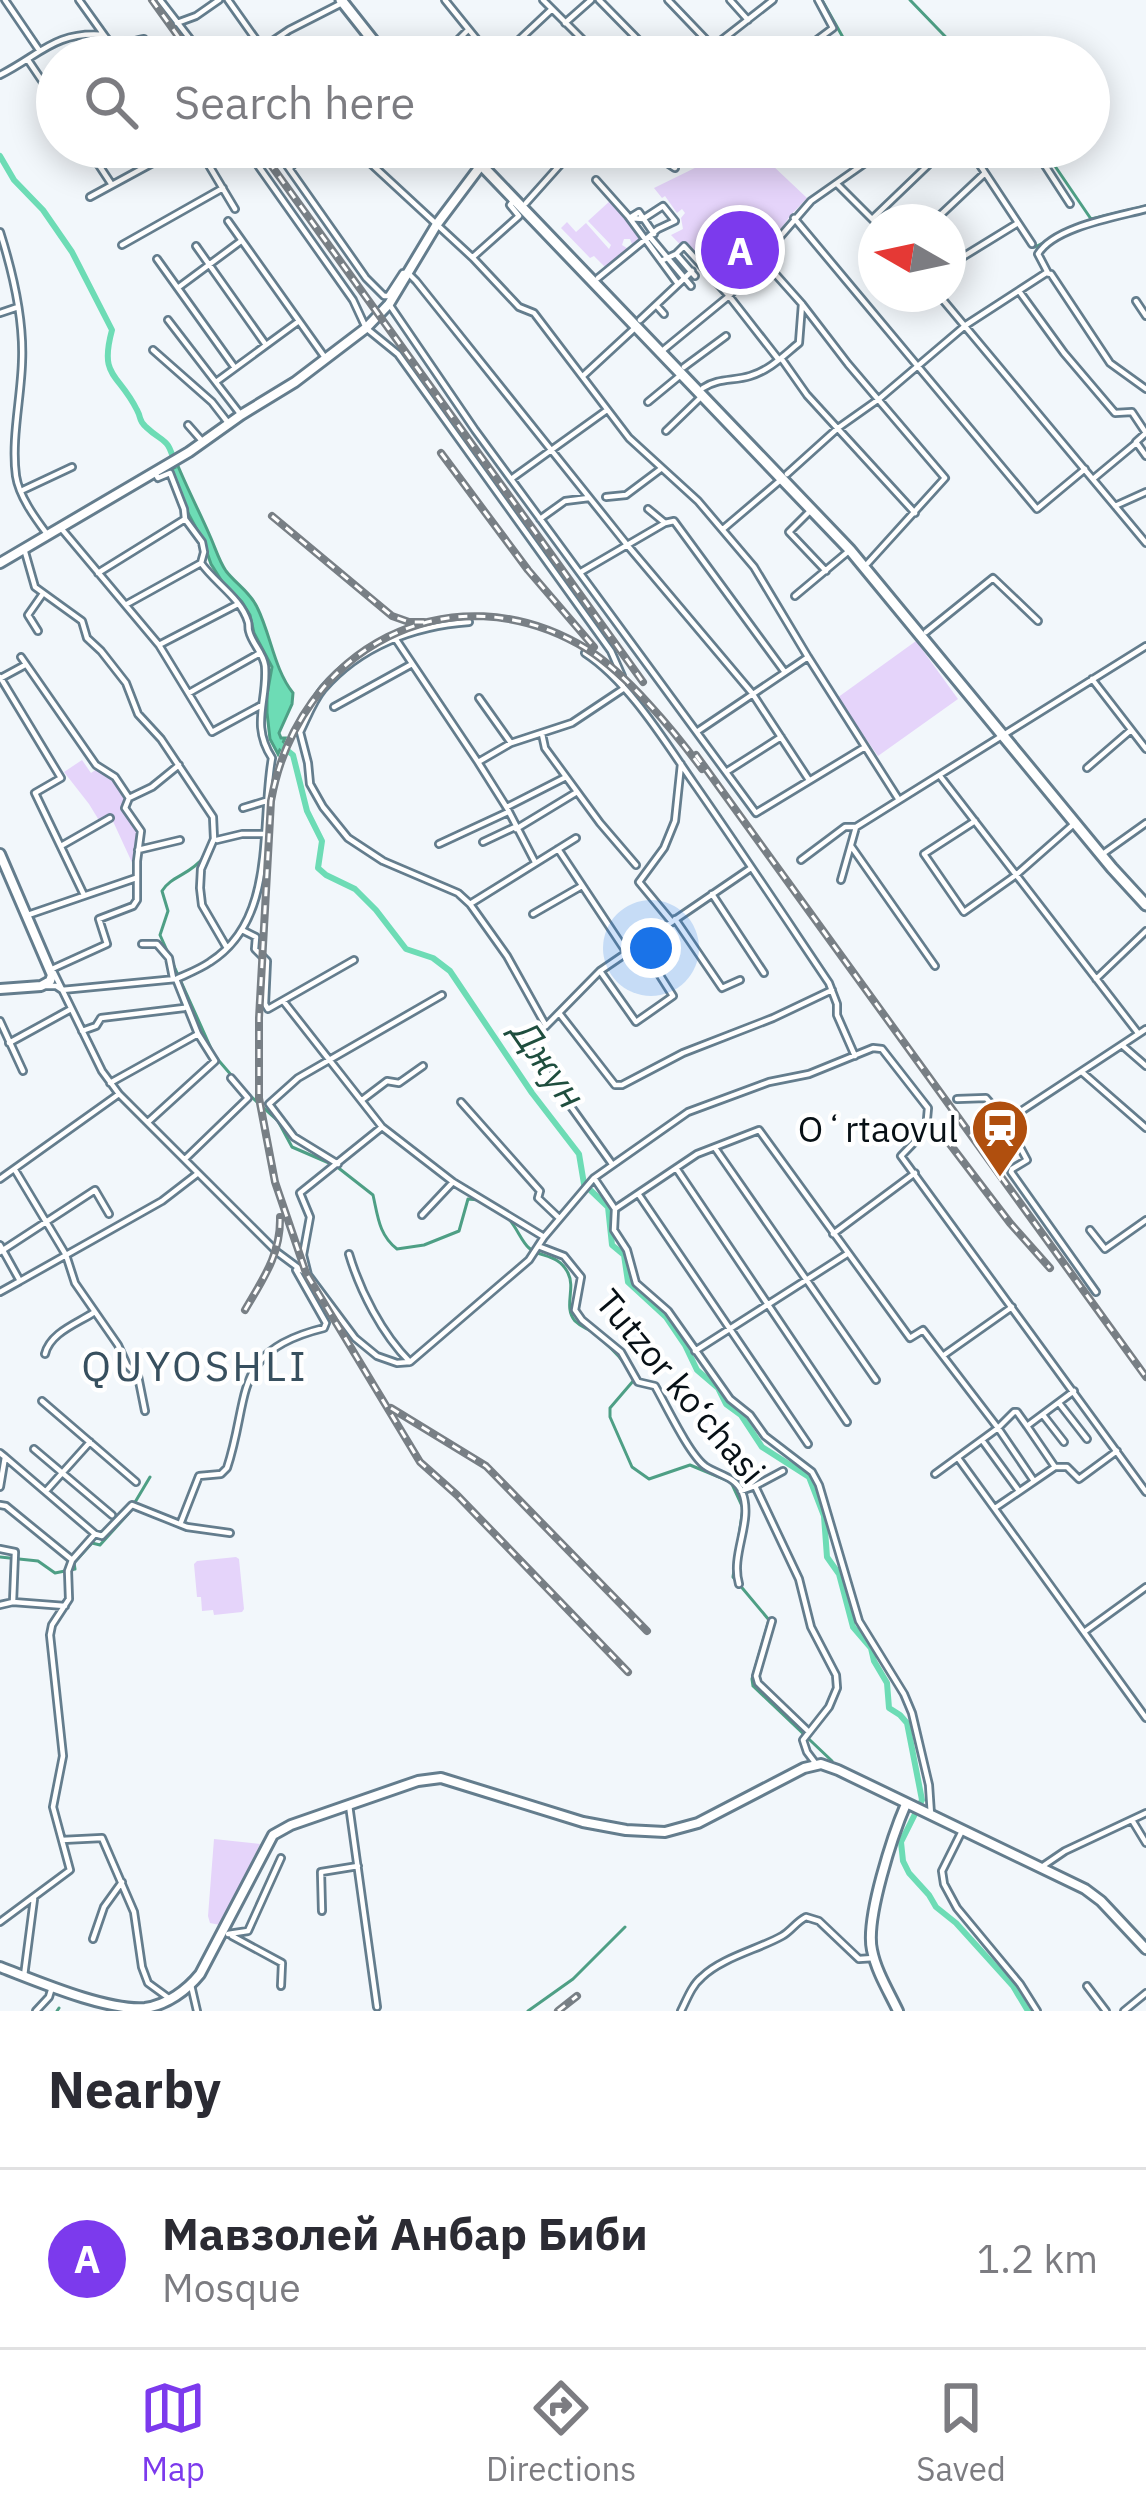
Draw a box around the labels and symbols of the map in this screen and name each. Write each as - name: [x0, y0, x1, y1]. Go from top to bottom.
- north arrow: [858, 204, 966, 312]
- pin: A: [701, 205, 779, 295]
- your location: [621, 918, 681, 978]
- water label: Джун: [499, 1007, 598, 1118]
- station icon: Oʻrtaovul: [969, 1097, 1031, 1179]
- place label: Oʻrtaovul: [798, 1105, 958, 1152]
- street label: Tutzor ko‘chasi: [586, 1279, 776, 1493]
- district label: QUYOSHLI: [81, 1338, 309, 1393]

